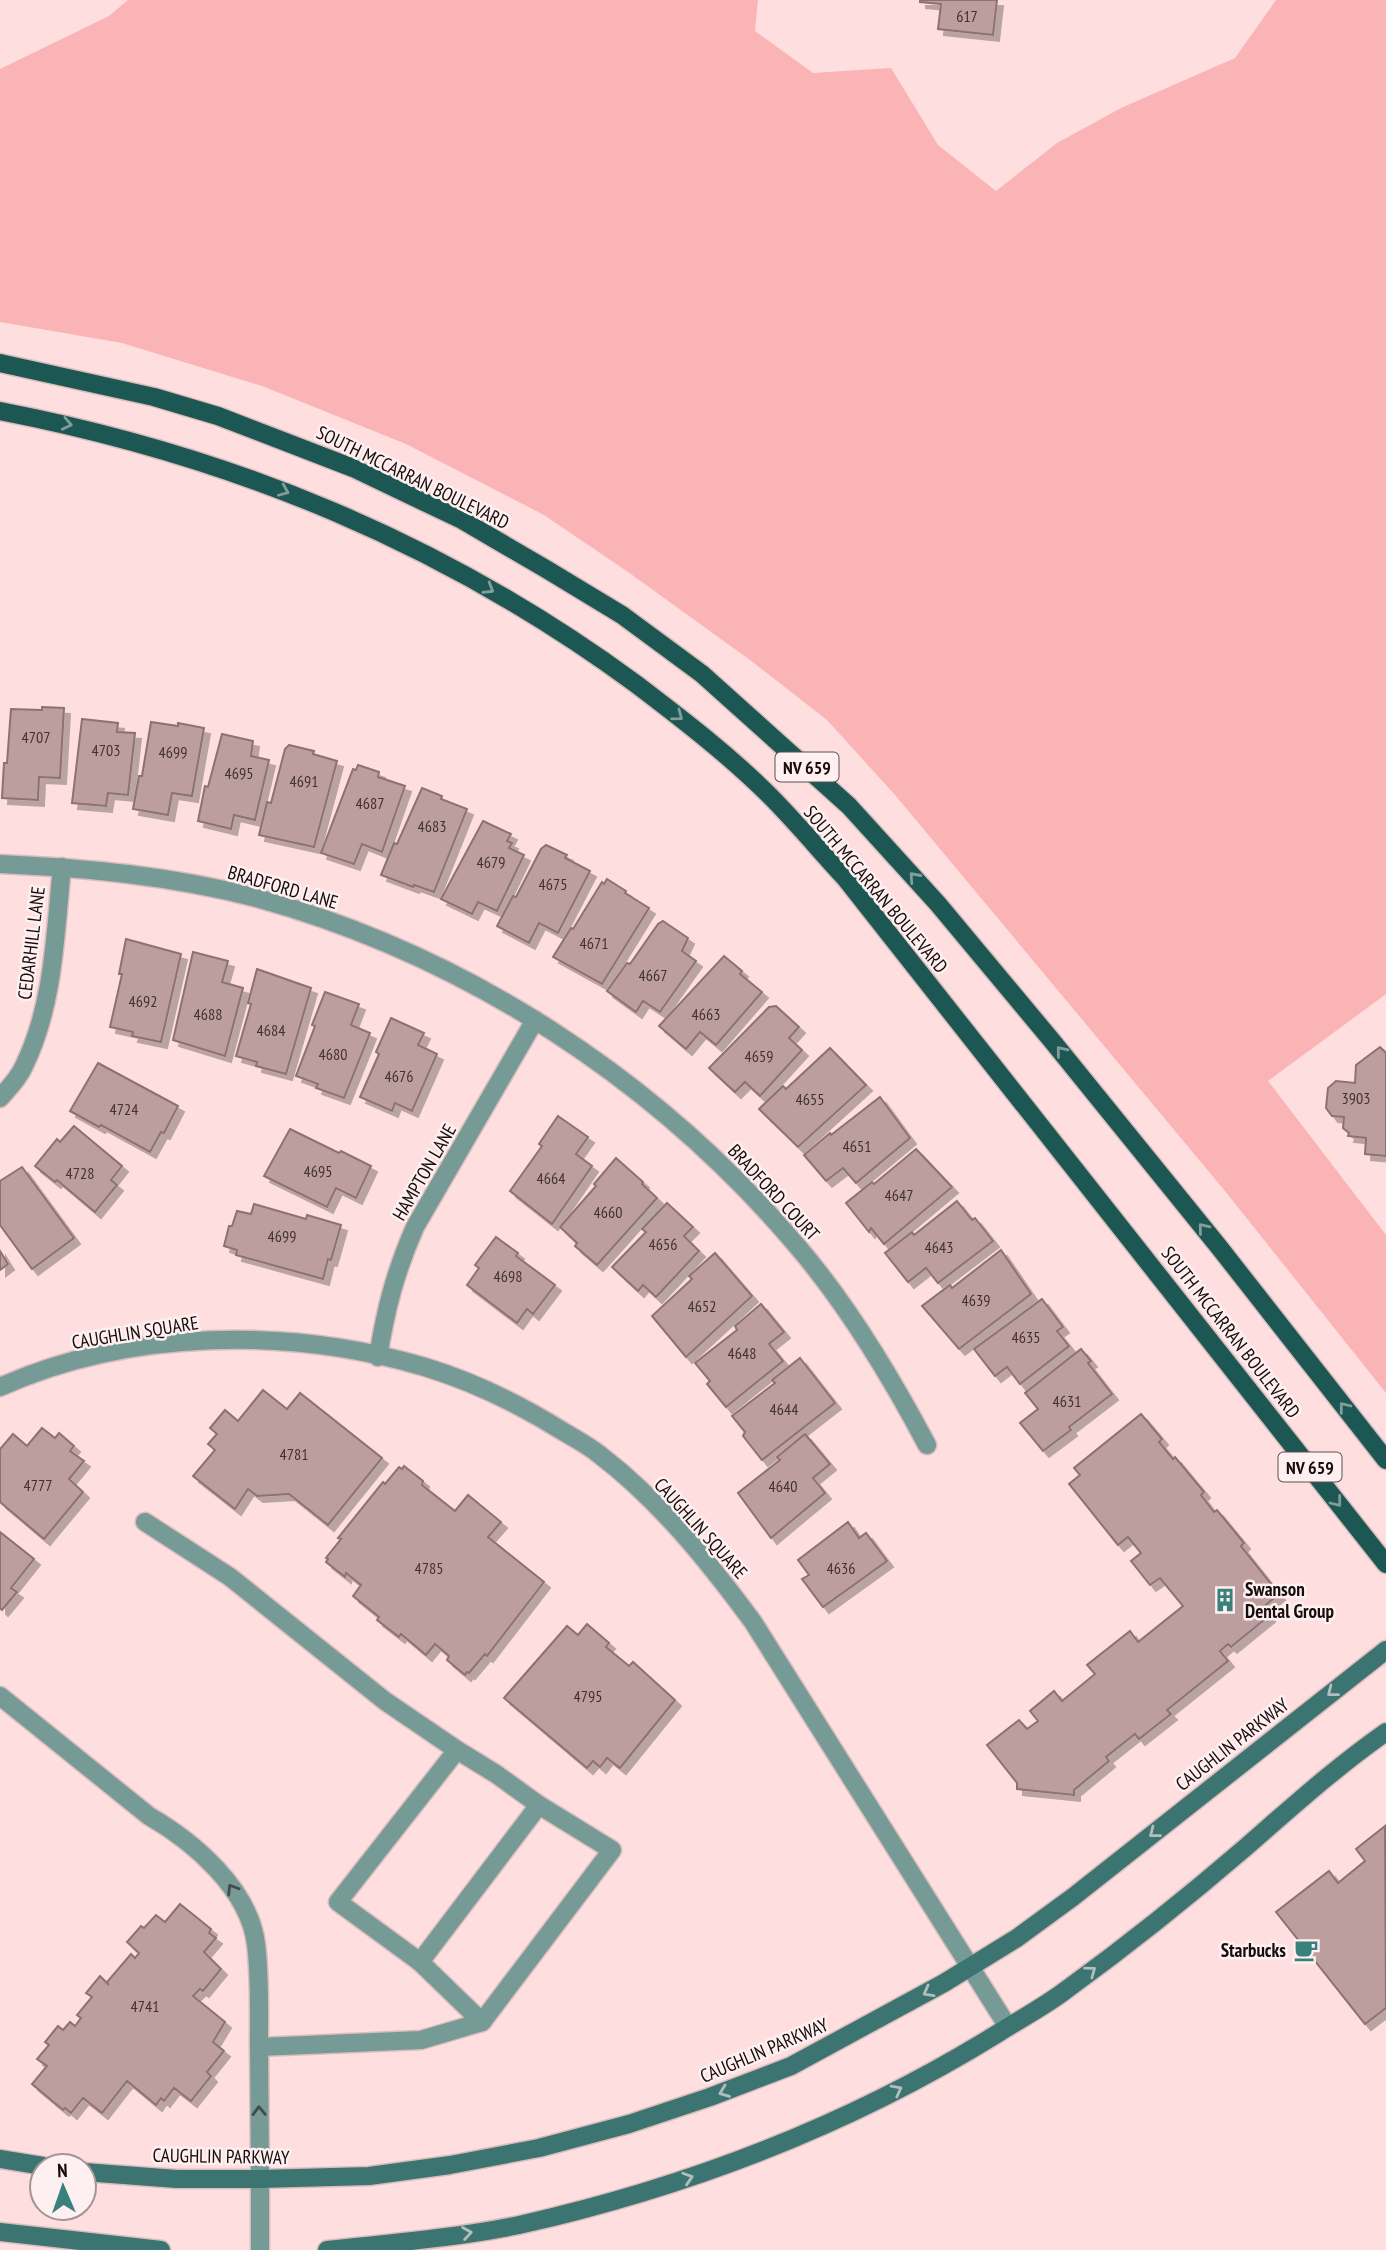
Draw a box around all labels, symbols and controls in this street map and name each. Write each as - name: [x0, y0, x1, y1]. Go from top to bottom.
- house number: 617: [956, 6, 978, 26]
- one-way arrow: [61, 416, 73, 431]
- street label: SOUTH MCCARRAN BOULEVARD: [313, 420, 513, 534]
- one-way arrow: [278, 482, 290, 496]
- one-way arrow: [482, 581, 495, 594]
- one-way arrow: [670, 707, 683, 720]
- house number: 4707: [22, 727, 50, 747]
- house number: 4703: [92, 740, 120, 760]
- house number: 4699: [159, 742, 187, 762]
- road number: NV 659: [776, 752, 838, 782]
- house number: 4695: [225, 763, 253, 783]
- house number: 4691: [290, 771, 318, 791]
- house number: 4687: [356, 793, 384, 813]
- street label: SOUTH MCCARRAN BOULEVARD: [799, 800, 953, 978]
- house number: 4683: [418, 816, 446, 836]
- house number: 4679: [477, 852, 505, 872]
- street label: BRADFORD LANE: [225, 860, 341, 914]
- one-way arrow: [909, 872, 922, 885]
- house number: 4675: [539, 874, 567, 894]
- street label: CEDARHILL LANE: [12, 885, 50, 1001]
- house number: 4671: [580, 933, 608, 953]
- house number: 4667: [639, 965, 667, 985]
- house number: 4692: [129, 991, 157, 1011]
- house number: 4688: [194, 1004, 222, 1024]
- house number: 4663: [692, 1004, 720, 1024]
- house number: 4684: [257, 1020, 285, 1040]
- house number: 4680: [319, 1044, 347, 1064]
- house number: 4659: [745, 1046, 773, 1066]
- one-way arrow: [1056, 1046, 1069, 1058]
- house number: 4676: [385, 1066, 413, 1086]
- house number: 3903: [1342, 1088, 1370, 1108]
- house number: 4655: [796, 1089, 824, 1109]
- house number: 4724: [110, 1099, 138, 1119]
- street label: HAMPTON LANE: [387, 1119, 461, 1225]
- house number: 4651: [843, 1136, 871, 1156]
- street label: BRADFORD COURT: [723, 1139, 825, 1246]
- house number: 4695: [304, 1161, 332, 1181]
- house number: 4728: [66, 1163, 94, 1183]
- house number: 4664: [537, 1168, 565, 1188]
- house number: 4647: [885, 1185, 913, 1205]
- house number: 4660: [594, 1202, 622, 1222]
- one-way arrow: [1199, 1223, 1212, 1235]
- house number: 4699: [268, 1226, 296, 1246]
- house number: 4656: [649, 1234, 677, 1254]
- house number: 4643: [925, 1237, 953, 1257]
- street label: SOUTH MCCARRAN BOULEVARD: [1157, 1241, 1306, 1423]
- house number: 4698: [494, 1266, 522, 1286]
- house number: 4639: [962, 1290, 990, 1310]
- house number: 4652: [688, 1296, 716, 1316]
- street label: CAUGHLIN SQUARE: [70, 1310, 200, 1354]
- house number: 4635: [1012, 1327, 1040, 1347]
- house number: 4648: [728, 1343, 756, 1363]
- house number: 4631: [1053, 1391, 1081, 1411]
- house number: 4644: [770, 1399, 798, 1419]
- one-way arrow: [1339, 1402, 1352, 1414]
- house number: 4781: [280, 1444, 308, 1464]
- road number: NV 659: [1278, 1452, 1342, 1482]
- street label: CAUGHLIN SQUARE: [649, 1472, 753, 1584]
- house number: 4777: [24, 1475, 52, 1495]
- house number: 4640: [769, 1476, 797, 1496]
- one-way arrow: [1329, 1494, 1342, 1506]
- house number: 4785: [415, 1558, 443, 1578]
- house number: 4636: [827, 1558, 855, 1578]
- place label: Swanson Dental Group: [1245, 1577, 1335, 1623]
- building icon: Swanson Dental Group: [1211, 1586, 1239, 1614]
- one-way arrow: [1328, 1684, 1340, 1697]
- house number: 4795: [574, 1686, 602, 1706]
- street label: CAUGHLIN PARKWAY: [1171, 1692, 1294, 1796]
- one-way arrow: [1149, 1824, 1161, 1837]
- one-way arrow: [227, 1884, 240, 1897]
- cafe icon: Starbucks: [1292, 1936, 1320, 1964]
- place label: Starbucks: [1221, 1938, 1286, 1962]
- one-way arrow: [1083, 1967, 1096, 1980]
- one-way arrow: [923, 1984, 936, 1997]
- house number: 4741: [131, 1996, 159, 2016]
- street label: CAUGHLIN PARKWAY: [696, 2012, 832, 2088]
- one-way arrow: [719, 2083, 731, 2097]
- one-way arrow: [890, 2085, 902, 2098]
- one-way arrow: [252, 2105, 267, 2116]
- street label: CAUGHLIN PARKWAY: [152, 2143, 290, 2169]
- north arrow: [28, 2152, 98, 2222]
- text: N: [57, 2158, 68, 2182]
- one-way arrow: [681, 2172, 693, 2186]
- one-way arrow: [461, 2226, 473, 2241]

